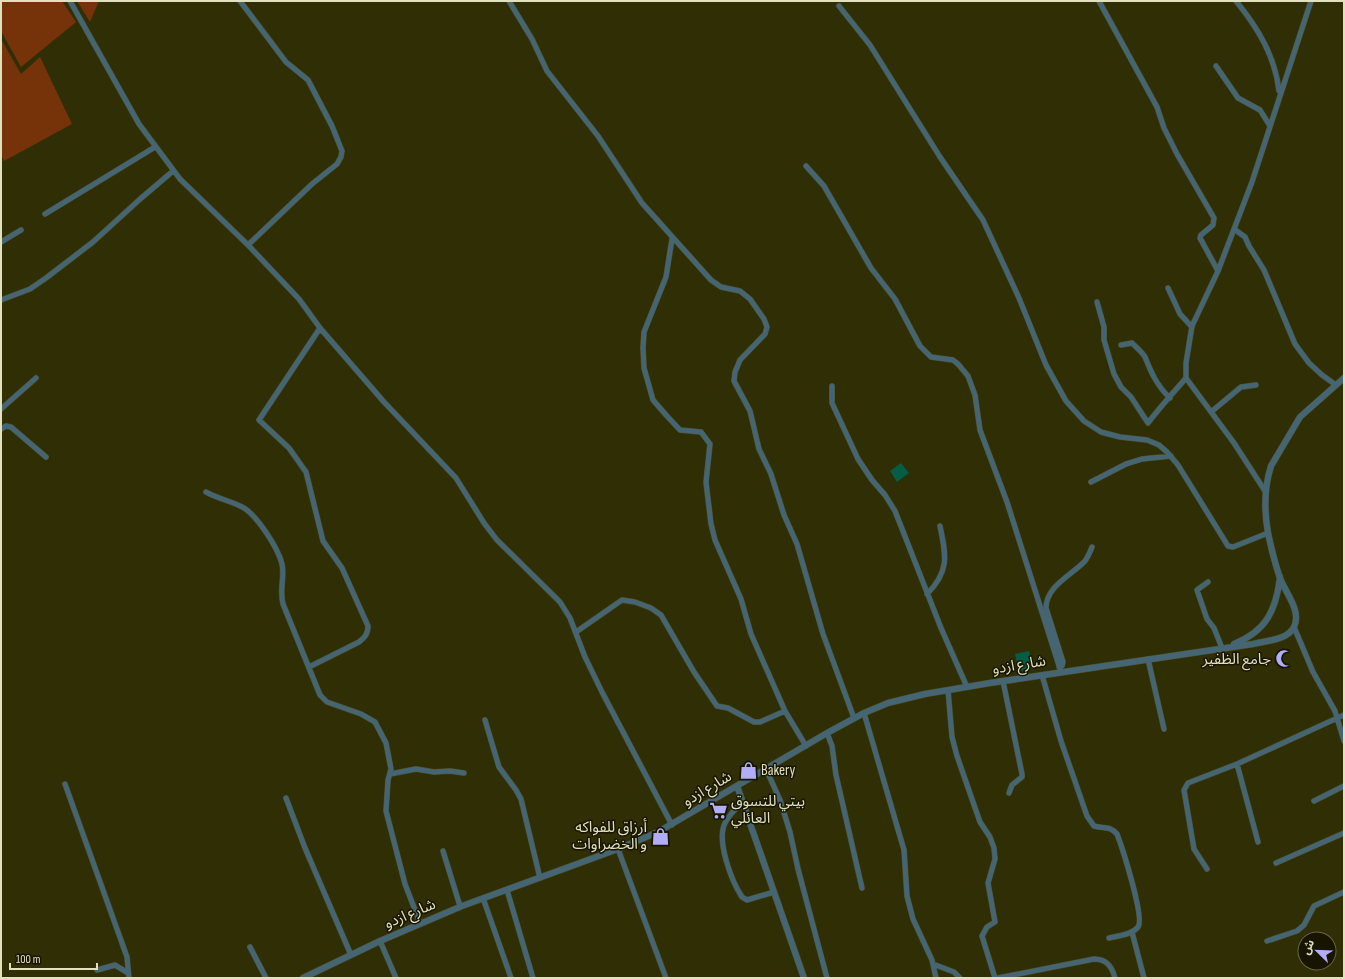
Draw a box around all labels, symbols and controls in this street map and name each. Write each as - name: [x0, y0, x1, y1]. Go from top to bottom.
- mosque icon: جامع الظفير: [1274, 649, 1294, 669]
- place label: جامع الظفير: [1201, 650, 1271, 671]
- street label: شارع ازدو: [991, 651, 1048, 681]
- shop icon: Bakery: [738, 760, 758, 780]
- place label: Bakery: [761, 761, 795, 780]
- street label: شارع ازدو: [679, 767, 736, 813]
- place label: بيتي للتسوق العائلي: [731, 792, 805, 829]
- supermarket icon: بيتي للتسوق العائلي: [708, 800, 728, 820]
- place label: أرزاق للفواكه و الخضراوات: [572, 818, 647, 854]
- shop icon: أرزاق للفواكه و الخضراوات: [650, 826, 670, 846]
- street label: شارع ازدو: [381, 895, 440, 935]
- north arrow: [1297, 931, 1337, 971]
- text: ش: [1299, 938, 1317, 957]
- scale bar: [10, 945, 97, 971]
- text: 100 m: [16, 952, 41, 967]

